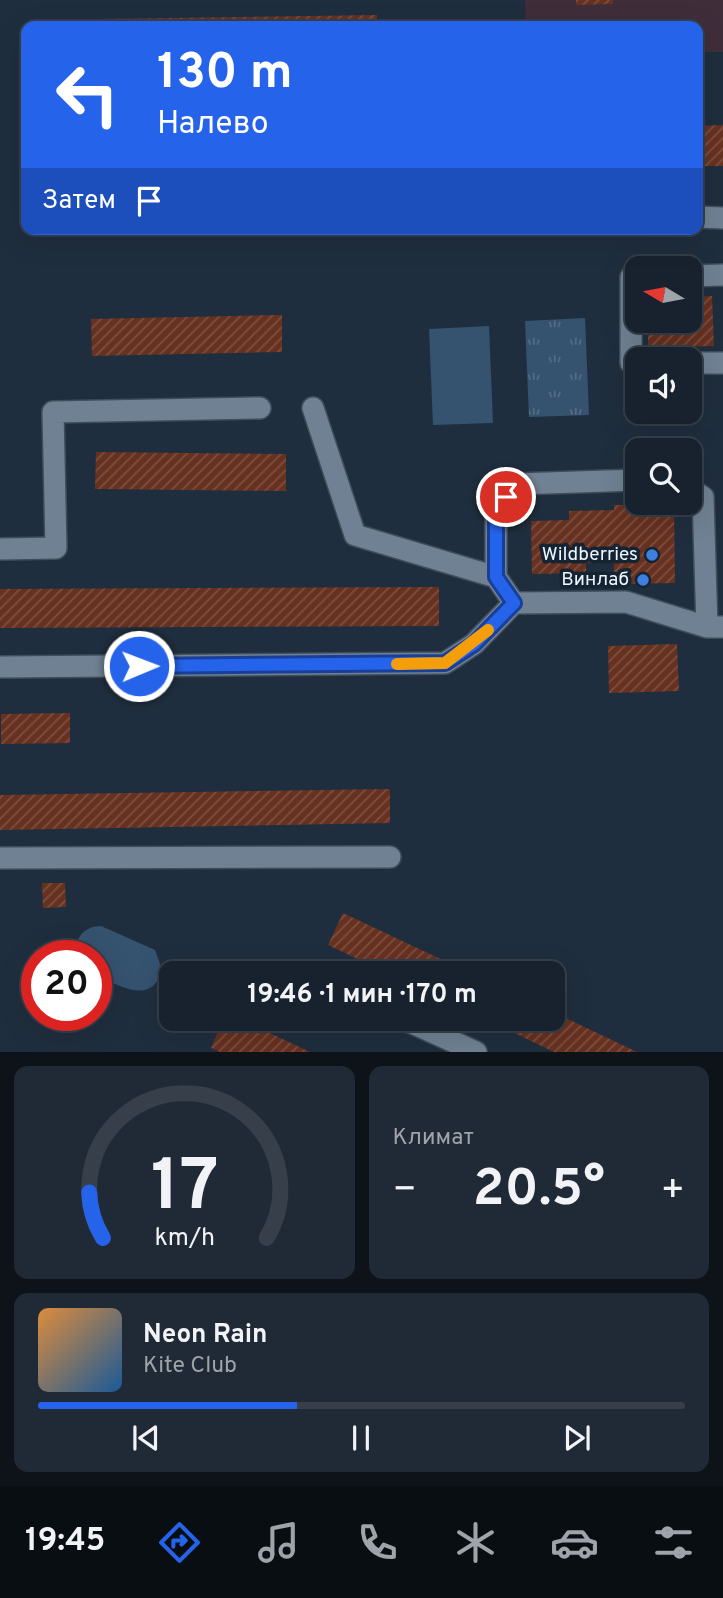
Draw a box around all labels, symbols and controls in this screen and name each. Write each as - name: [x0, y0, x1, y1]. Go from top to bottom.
- text: 130 m: [157, 44, 293, 106]
- icon: left: [42, 49, 133, 140]
- text: Налево: [157, 105, 269, 145]
- icon: arrive: [130, 182, 168, 220]
- text: Затем: [42, 185, 116, 218]
- north arrow: [625, 256, 702, 332]
- map controls: [625, 256, 702, 515]
- button: sound: [625, 347, 702, 424]
- button: search: [625, 438, 702, 515]
- pin: [476, 467, 536, 527]
- icon: arrive: [487, 478, 525, 516]
- place label: Wildberries: [542, 543, 638, 567]
- marker: Wildberries: [644, 547, 660, 563]
- place label: Винлаб: [561, 568, 629, 592]
- marker: Винлаб: [635, 572, 651, 588]
- position arrow: [102, 629, 176, 703]
- speed limit sign: 20: [21, 940, 112, 1031]
- text: 19:46 · 1 мин · 170 m: [247, 979, 477, 1012]
- text: Климат: [393, 1124, 474, 1153]
- text: 17: [150, 1145, 218, 1237]
- text: 20.5°: [473, 1158, 605, 1224]
- text: −: [393, 1167, 417, 1216]
- text: +: [660, 1167, 685, 1216]
- text: km/h: [154, 1223, 215, 1255]
- text: Neon Rain: [143, 1319, 268, 1352]
- text: Kite Club: [143, 1352, 237, 1381]
- icon: previous: [127, 1419, 165, 1457]
- icon: pause: [342, 1419, 380, 1457]
- icon: next: [558, 1419, 596, 1457]
- icon: directions: [155, 1518, 204, 1567]
- icon: music: [254, 1518, 303, 1567]
- icon: phone: [353, 1518, 402, 1567]
- icon: climate: [451, 1518, 500, 1567]
- icon: car: [550, 1518, 599, 1567]
- icon: filters: [649, 1518, 698, 1567]
- text: 19:45: [25, 1522, 105, 1562]

